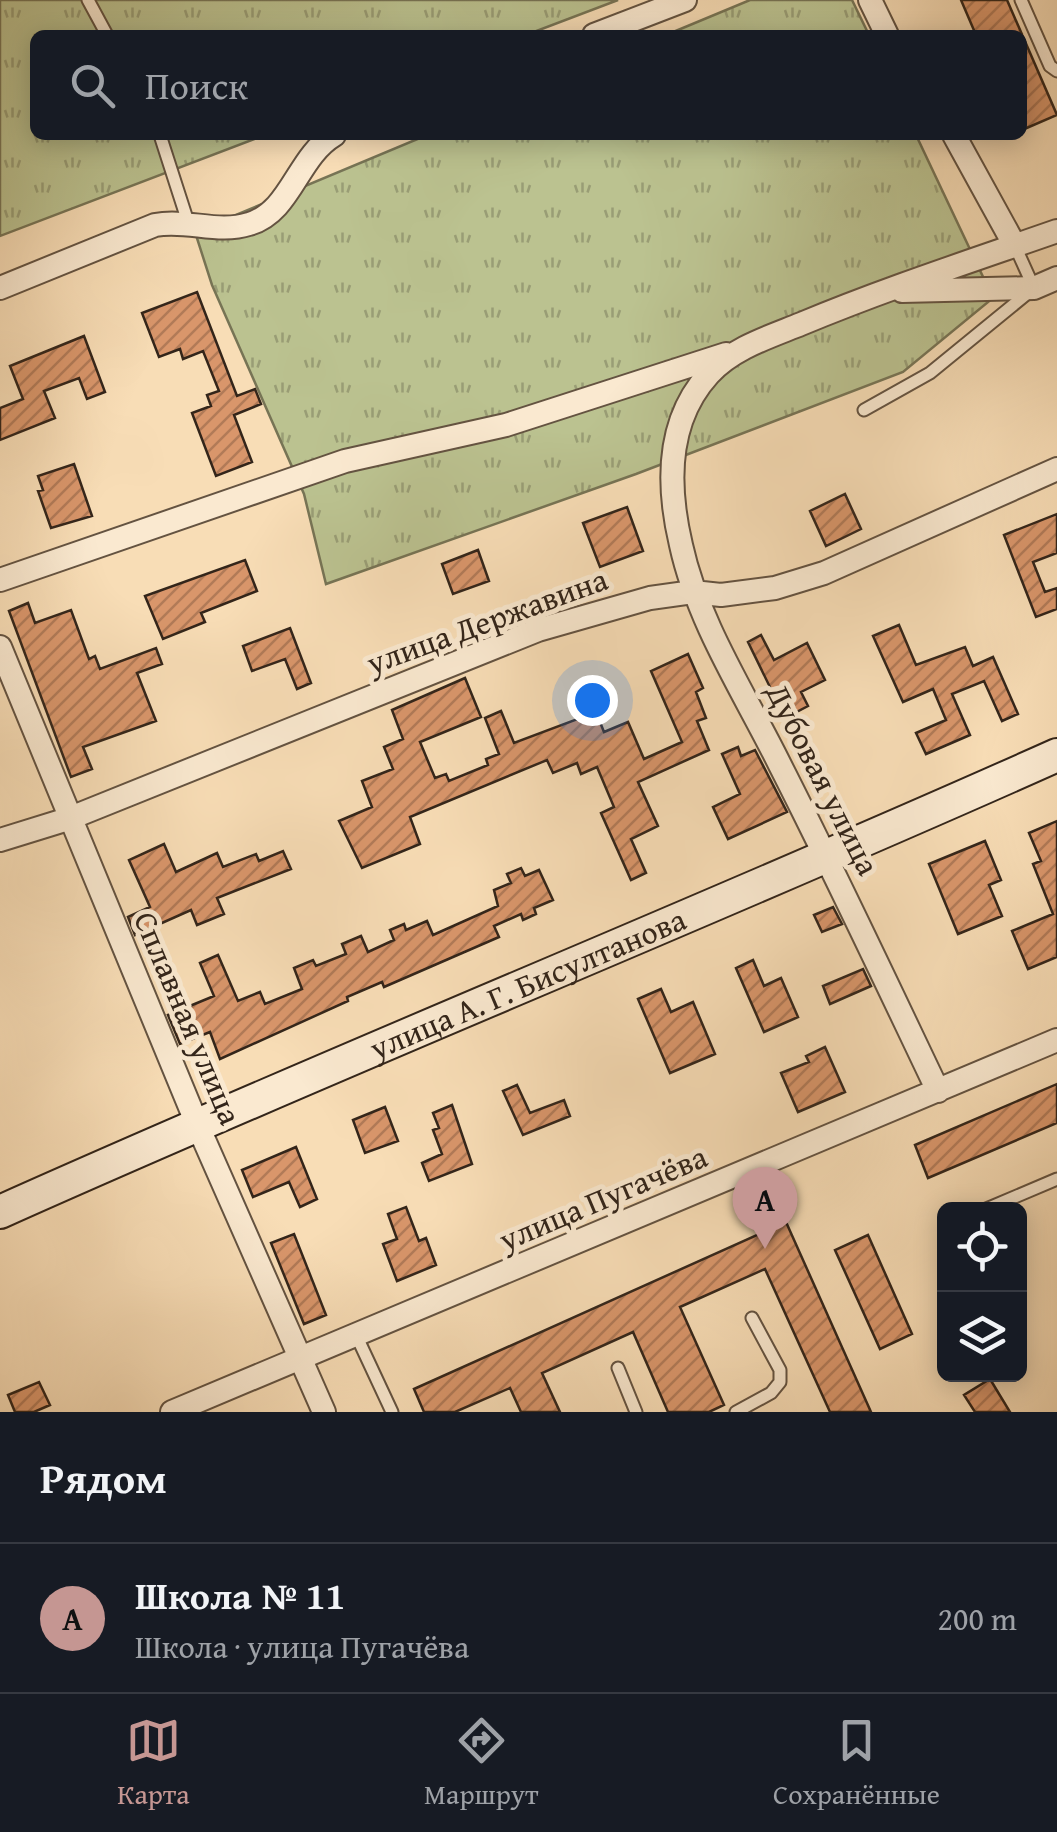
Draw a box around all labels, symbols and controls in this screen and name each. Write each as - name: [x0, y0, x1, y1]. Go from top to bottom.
- search box: [30, 30, 1027, 140]
- text: Поиск: [145, 57, 248, 113]
- icon: search: [65, 58, 120, 113]
- street label: улица Державина: [359, 555, 615, 686]
- street label: Дубовая улица: [754, 674, 892, 884]
- your location: [567, 675, 618, 726]
- street label: улица А. Г. Бисултанова: [361, 895, 694, 1072]
- street label: Сплавная улица: [122, 904, 255, 1132]
- street label: улица Пугачёва: [490, 1132, 715, 1263]
- pin: A: [732, 1166, 798, 1249]
- map controls: [937, 1202, 1027, 1382]
- button: locate: [937, 1202, 1027, 1292]
- button: layers: [937, 1292, 1027, 1382]
- text: Рядом: [40, 1447, 167, 1508]
- text: Школа № 11: [135, 1567, 345, 1623]
- text: A: [62, 1595, 83, 1642]
- text: 200 m: [938, 1595, 1017, 1642]
- text: Школа · улица Пугачёва: [135, 1623, 469, 1670]
- tab: Карта: [117, 1713, 190, 1814]
- tab: Маршрут: [424, 1713, 539, 1814]
- tab: Сохранённые: [773, 1713, 940, 1814]

